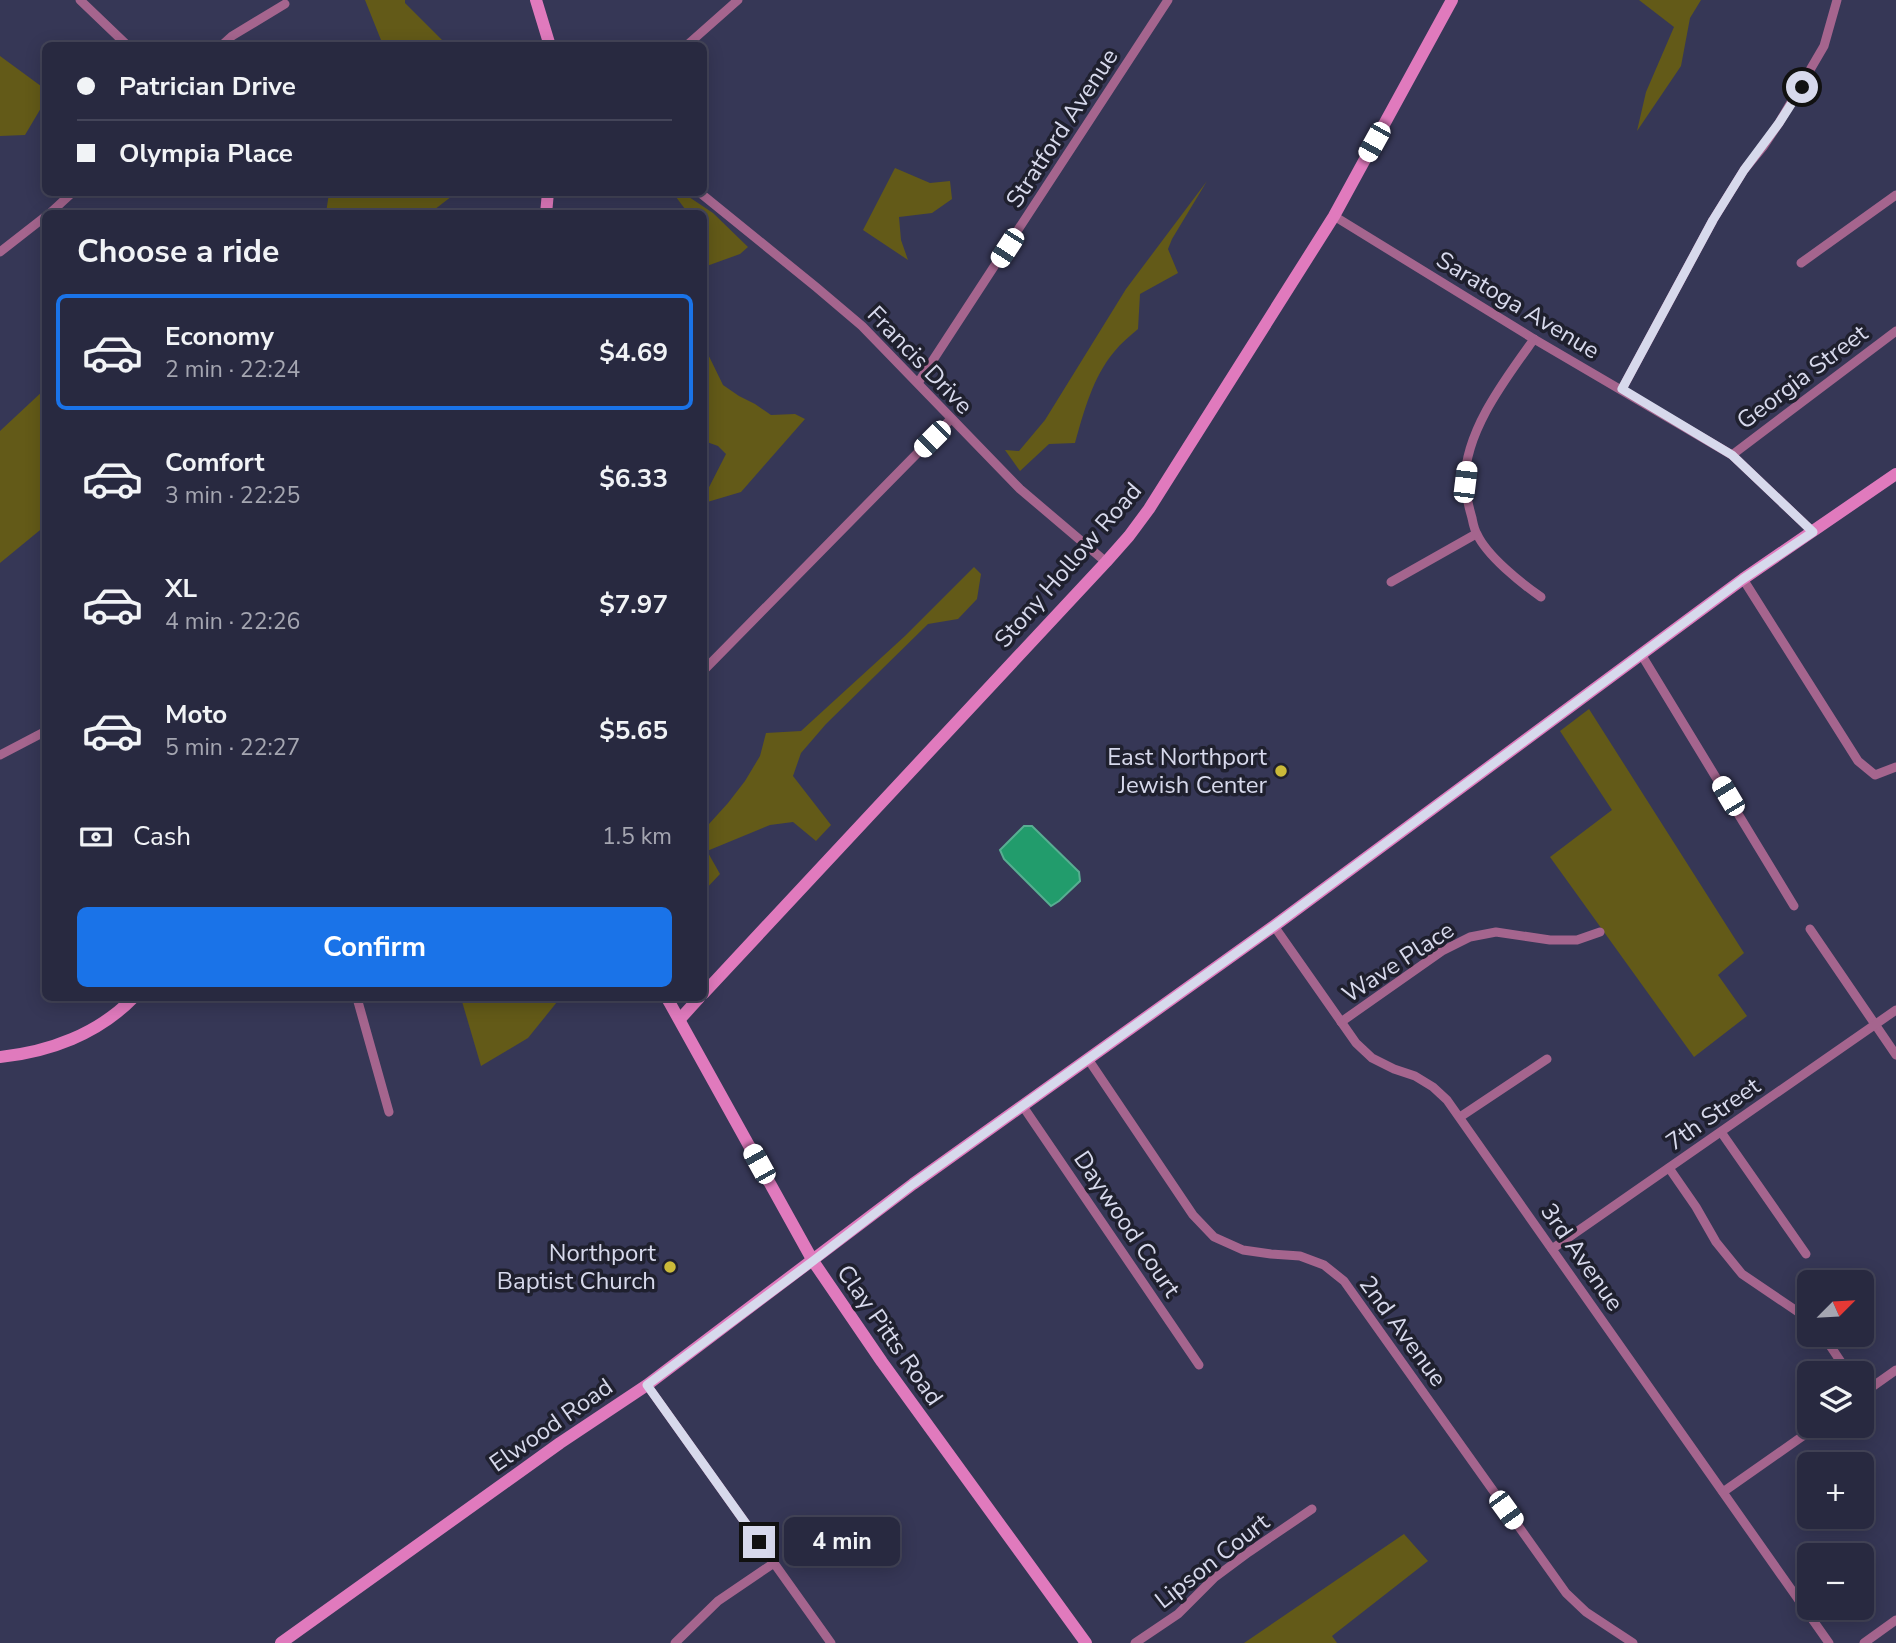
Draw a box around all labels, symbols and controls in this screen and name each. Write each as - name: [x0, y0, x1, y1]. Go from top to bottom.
- street label: Stratford Avenue: [998, 42, 1126, 214]
- text: Patrician Drive: [119, 69, 296, 104]
- route start: [1786, 71, 1818, 103]
- car: [1355, 119, 1394, 165]
- text: Olympia Place: [119, 136, 293, 171]
- car: [987, 225, 1028, 271]
- text: Choose a ride: [77, 230, 279, 273]
- street label: Saratoga Avenue: [1430, 244, 1606, 366]
- street label: Francis Drive: [860, 299, 980, 421]
- street label: Georgia Street: [1730, 317, 1874, 437]
- text: Economy: [165, 319, 274, 354]
- icon: car: [81, 321, 144, 384]
- text: $4.69: [599, 335, 668, 370]
- text: 2 min · 22:24: [165, 354, 300, 385]
- car: [910, 417, 955, 461]
- text: Comfort: [165, 445, 265, 480]
- icon: car: [81, 447, 144, 510]
- car: [1453, 460, 1478, 504]
- text: $6.33: [599, 461, 668, 496]
- street label: Stony Hollow Road: [987, 475, 1149, 655]
- text: 3 min · 22:25: [165, 480, 300, 511]
- text: XL: [165, 571, 197, 606]
- icon: car: [81, 573, 144, 636]
- text: $7.97: [599, 587, 668, 622]
- text: 4 min · 22:26: [165, 606, 300, 637]
- text: Moto: [165, 697, 227, 732]
- icon: car: [81, 699, 144, 762]
- text: $5.65: [599, 713, 668, 748]
- text: 5 min · 22:27: [165, 732, 300, 763]
- place label: East Northport Jewish Center: [1107, 741, 1268, 801]
- marker: East Northport Jewish Center: [1273, 763, 1289, 779]
- car: [1709, 773, 1748, 819]
- icon: cash: [77, 818, 115, 856]
- text: Cash: [133, 819, 191, 854]
- text: 1.5 km: [602, 821, 672, 852]
- button: Confirm: [77, 907, 672, 987]
- street label: Wave Place: [1336, 914, 1460, 1010]
- street label: 7th Street: [1660, 1070, 1767, 1158]
- car: [740, 1141, 779, 1187]
- street label: Daywood Court: [1066, 1145, 1188, 1304]
- street label: 3rd Avenue: [1533, 1197, 1631, 1317]
- place label: Northport Baptist Church: [497, 1237, 657, 1297]
- street label: Clay Pitts Road: [830, 1258, 950, 1412]
- marker: Northport Baptist Church: [662, 1259, 678, 1275]
- street label: 2nd Avenue: [1352, 1269, 1454, 1393]
- north arrow: [1797, 1270, 1874, 1348]
- map controls: [1797, 1270, 1874, 1620]
- button: layers: [1797, 1361, 1874, 1438]
- street label: Elwood Road: [483, 1371, 619, 1479]
- button: +: [1797, 1452, 1874, 1529]
- car: [1486, 1487, 1527, 1533]
- street label: Lipson Court: [1148, 1506, 1276, 1616]
- callout: 4 min: [784, 1518, 899, 1566]
- route end: [743, 1526, 775, 1558]
- text: 4 min: [812, 1526, 872, 1557]
- button: −: [1797, 1543, 1874, 1620]

